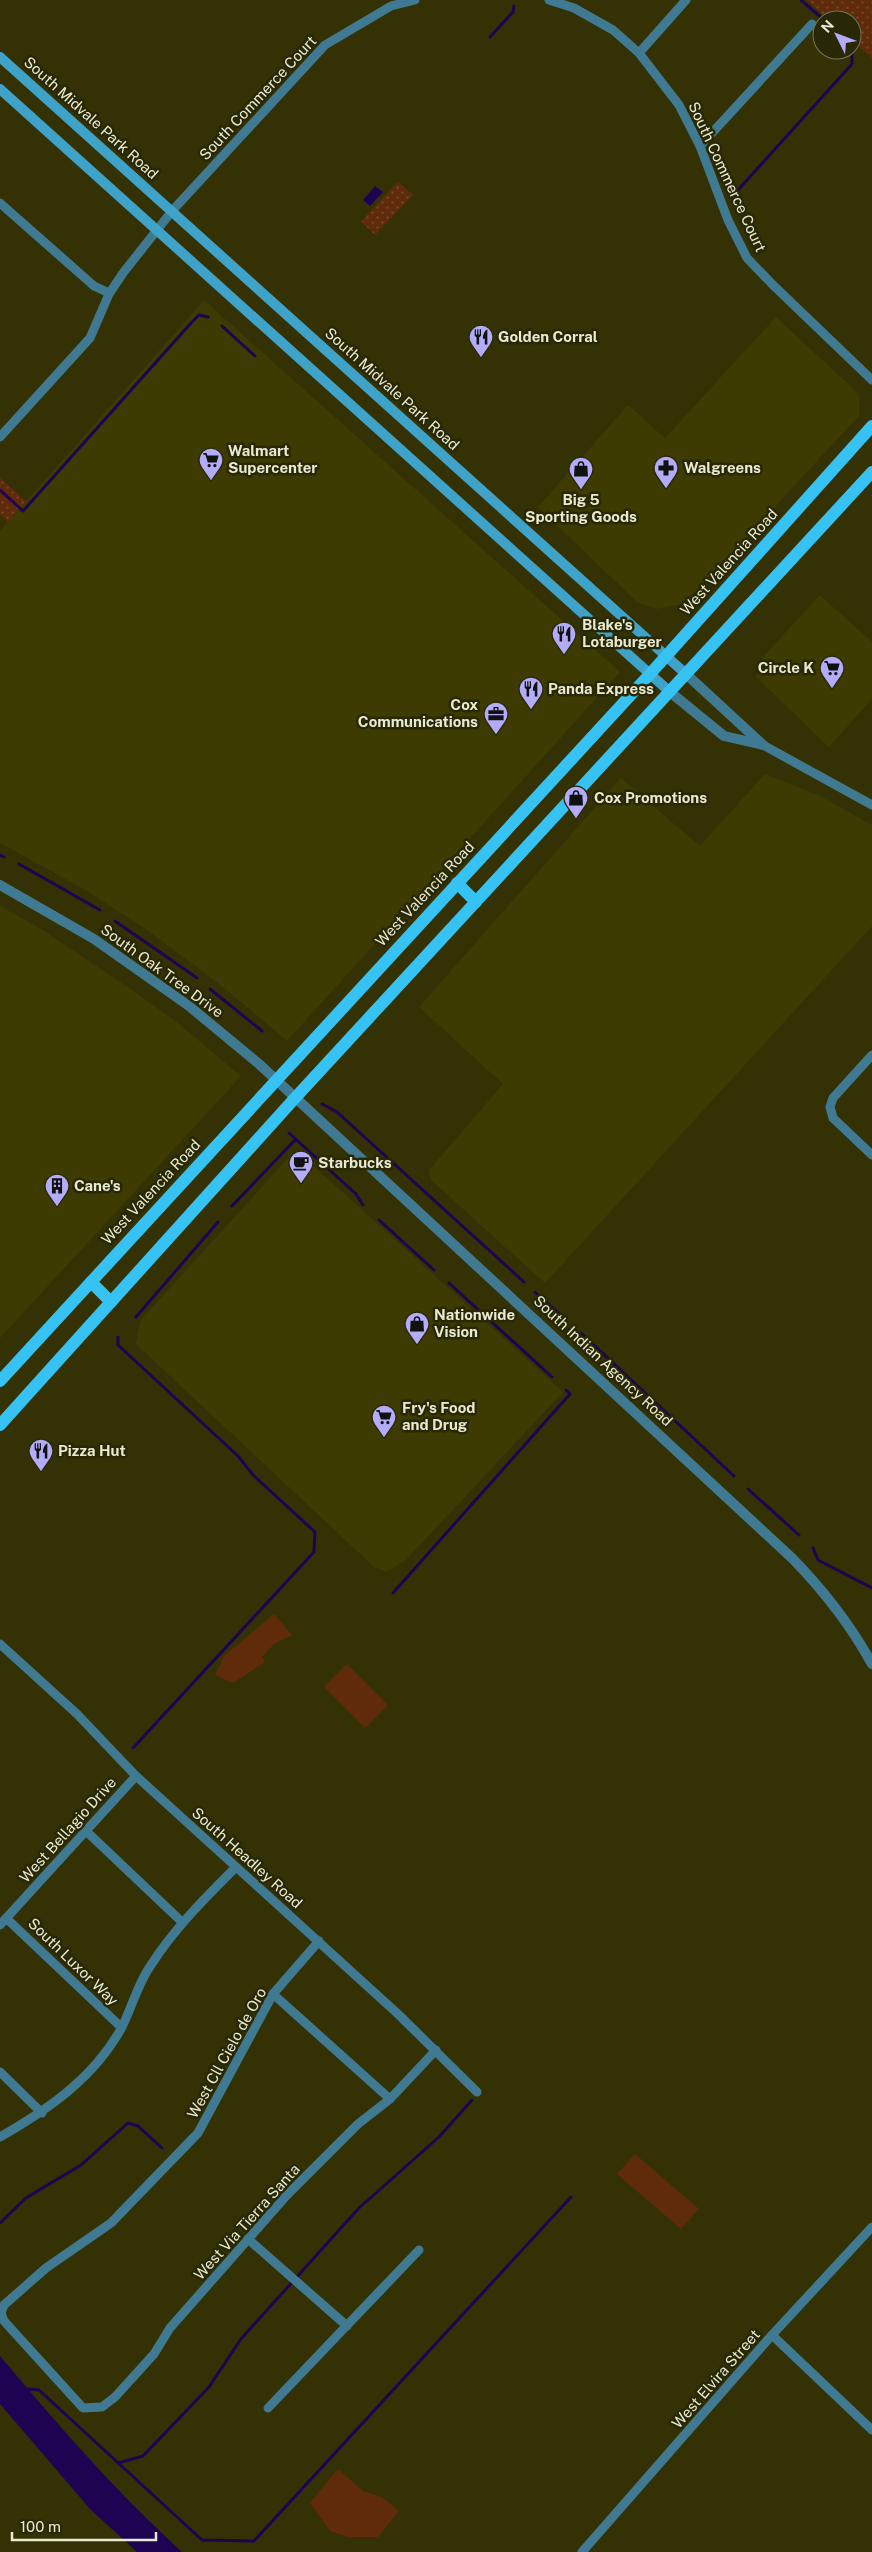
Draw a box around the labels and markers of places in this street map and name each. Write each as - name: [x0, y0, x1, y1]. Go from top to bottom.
- restaurant icon: Golden Corral: [468, 324, 494, 358]
- place label: Golden Corral: [498, 328, 598, 345]
- place label: Walmart Supercenter: [228, 442, 318, 476]
- supermarket icon: Walmart Supercenter: [198, 447, 224, 481]
- pharmacy icon: Walgreens: [653, 455, 679, 489]
- shop icon: Big 5 Sporting Goods: [568, 456, 594, 490]
- place label: Walgreens: [684, 459, 761, 476]
- place label: Big 5 Sporting Goods: [525, 491, 637, 525]
- place label: Blake's Lotaburger: [582, 616, 662, 650]
- restaurant icon: Blake's Lotaburger: [551, 621, 577, 655]
- supermarket icon: Circle K: [819, 655, 845, 689]
- place label: Circle K: [758, 659, 814, 676]
- restaurant icon: Panda Express: [518, 676, 544, 710]
- place label: Panda Express: [548, 680, 654, 697]
- place label: Cox Communications: [358, 696, 478, 730]
- office icon: Cox Communications: [483, 701, 509, 735]
- shop icon: Cox Promotions: [563, 785, 589, 819]
- place label: Cox Promotions: [594, 789, 707, 806]
- cafe icon: Starbucks: [288, 1150, 314, 1184]
- place label: Starbucks: [318, 1154, 392, 1171]
- building icon: Cane's: [44, 1173, 70, 1207]
- place label: Cane's: [74, 1177, 121, 1194]
- place label: Nationwide Vision: [434, 1306, 515, 1340]
- shop icon: Nationwide Vision: [404, 1311, 430, 1345]
- place label: Fry's Food and Drug: [402, 1399, 475, 1433]
- supermarket icon: Fry's Food and Drug: [371, 1404, 397, 1438]
- restaurant icon: Pizza Hut: [28, 1438, 54, 1472]
- place label: Pizza Hut: [58, 1442, 126, 1459]

